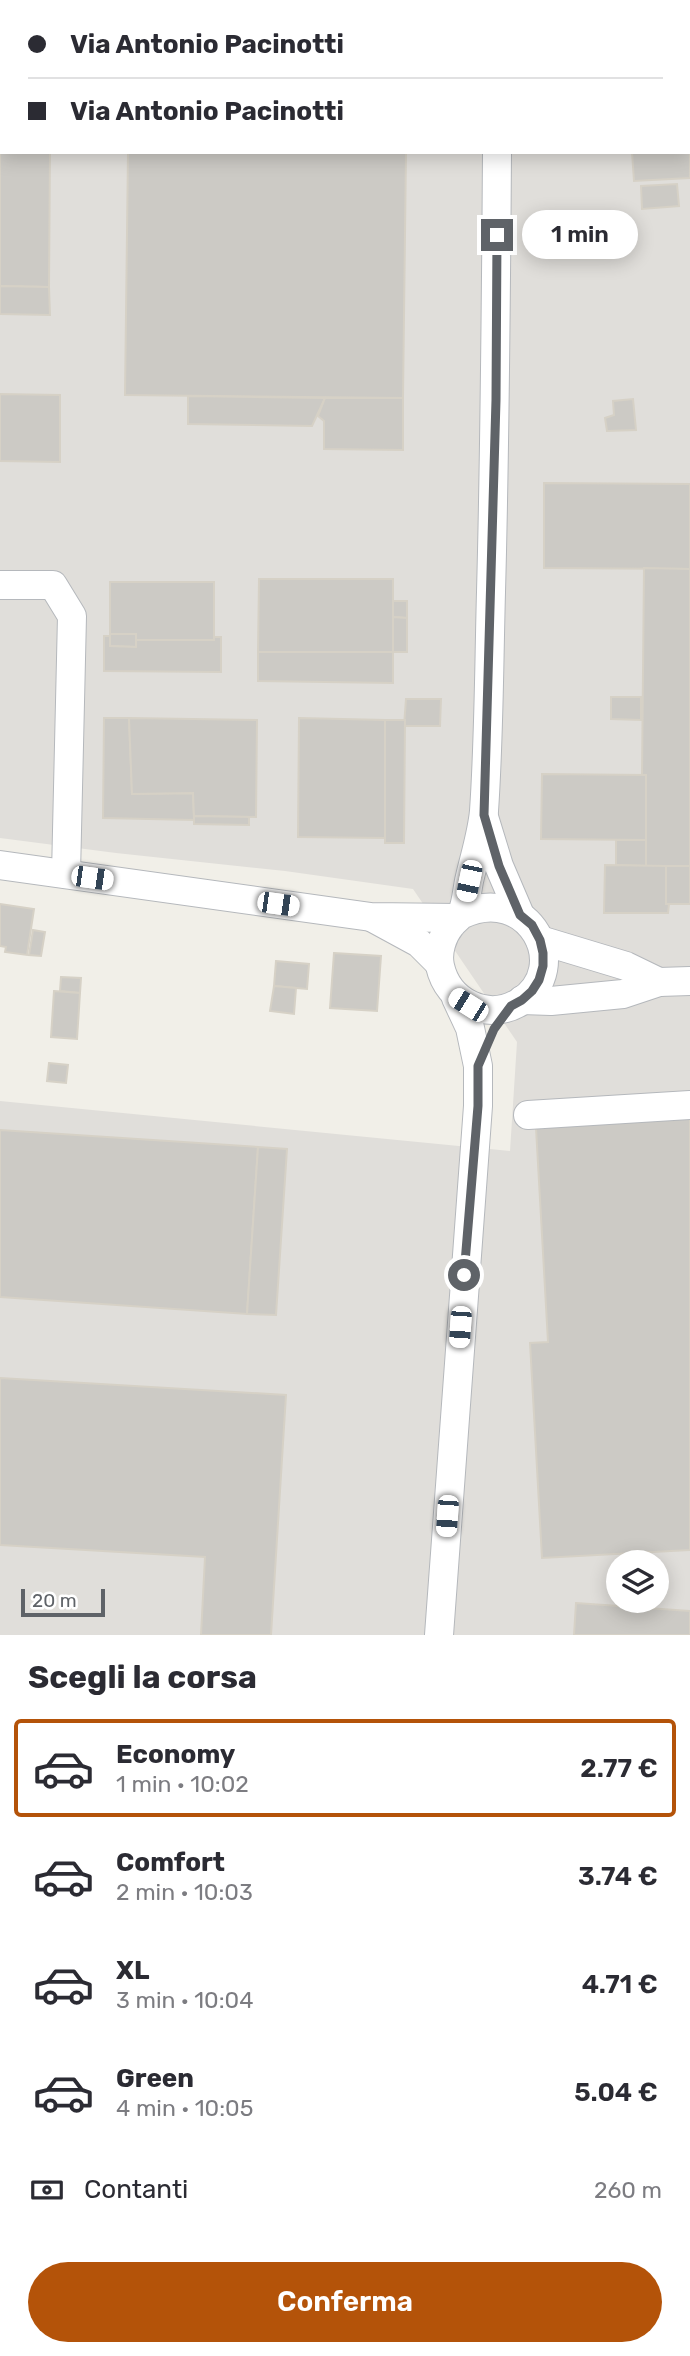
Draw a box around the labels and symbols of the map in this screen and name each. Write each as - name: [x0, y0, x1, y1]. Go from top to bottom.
- callout: 1 min: [522, 210, 637, 260]
- route end: [481, 219, 513, 251]
- car: [455, 858, 484, 904]
- car: [70, 865, 115, 891]
- car: [256, 891, 301, 917]
- car: [445, 985, 492, 1025]
- route start: [448, 1259, 480, 1291]
- car: [449, 1305, 472, 1349]
- car: [436, 1494, 459, 1538]
- scale bar: [21, 1586, 105, 1618]

